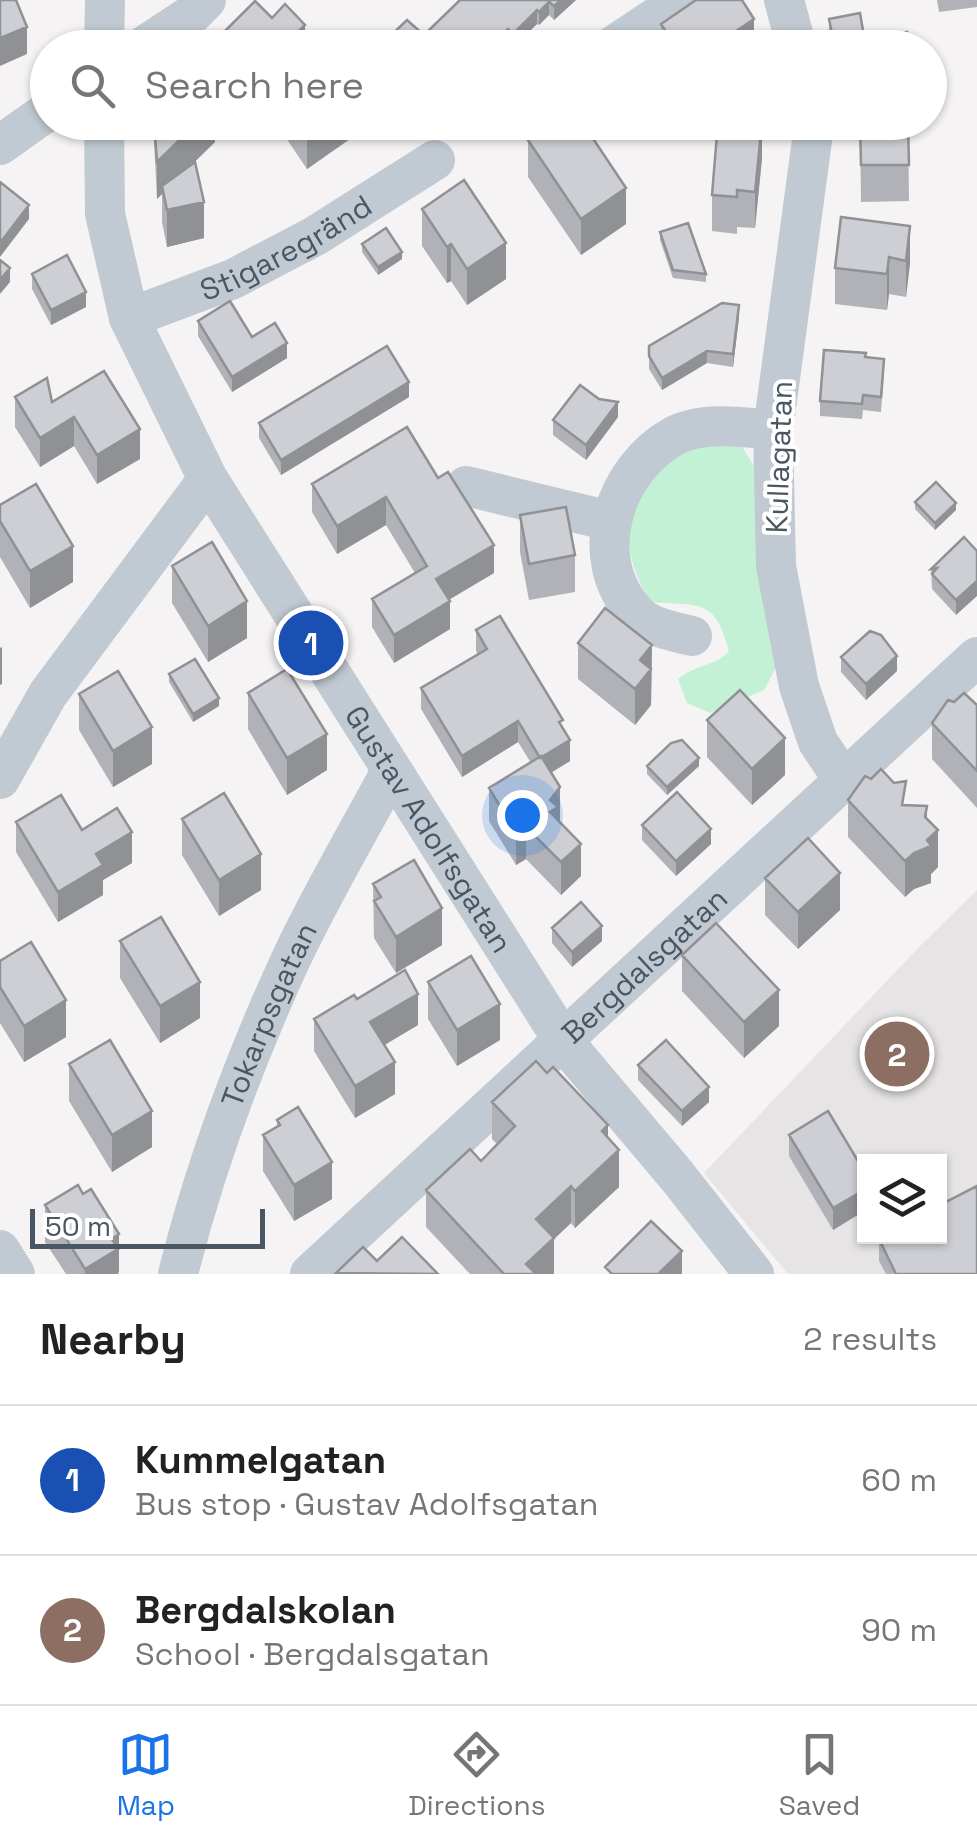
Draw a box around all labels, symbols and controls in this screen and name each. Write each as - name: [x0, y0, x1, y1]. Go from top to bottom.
- search box: [30, 30, 947, 140]
- icon: search: [65, 58, 120, 113]
- text: Search here: [145, 61, 364, 109]
- street label: Stigaregränd: [194, 186, 379, 309]
- street label: Kullagatan: [757, 380, 801, 534]
- pin: 1: [278, 606, 344, 680]
- street label: Gustav Adolfsgatan: [337, 698, 522, 960]
- your location: [497, 790, 548, 841]
- street label: Bergdalsgatan: [553, 879, 735, 1051]
- street label: Tokarpsgatan: [212, 916, 325, 1113]
- pin: 2: [864, 1016, 930, 1092]
- map controls: [857, 1154, 947, 1244]
- button: layers: [857, 1154, 947, 1244]
- scale bar: [30, 1204, 265, 1248]
- text: 50 m: [45, 1208, 111, 1244]
- text: Nearby: [40, 1313, 186, 1366]
- text: 2 results: [803, 1319, 937, 1359]
- text: Kummelgatan: [135, 1436, 386, 1484]
- text: 1: [65, 1460, 80, 1500]
- text: 60 m: [861, 1460, 937, 1500]
- text: Bus stop · Gustav Adolfsgatan: [135, 1484, 598, 1524]
- text: Bergdalskolan: [135, 1586, 396, 1634]
- text: 2: [63, 1610, 82, 1650]
- text: 90 m: [861, 1610, 937, 1650]
- text: School · Bergdalsgatan: [135, 1634, 490, 1674]
- tab: Map: [117, 1727, 175, 1823]
- tab: Directions: [408, 1727, 545, 1823]
- tab: Saved: [779, 1727, 860, 1823]

